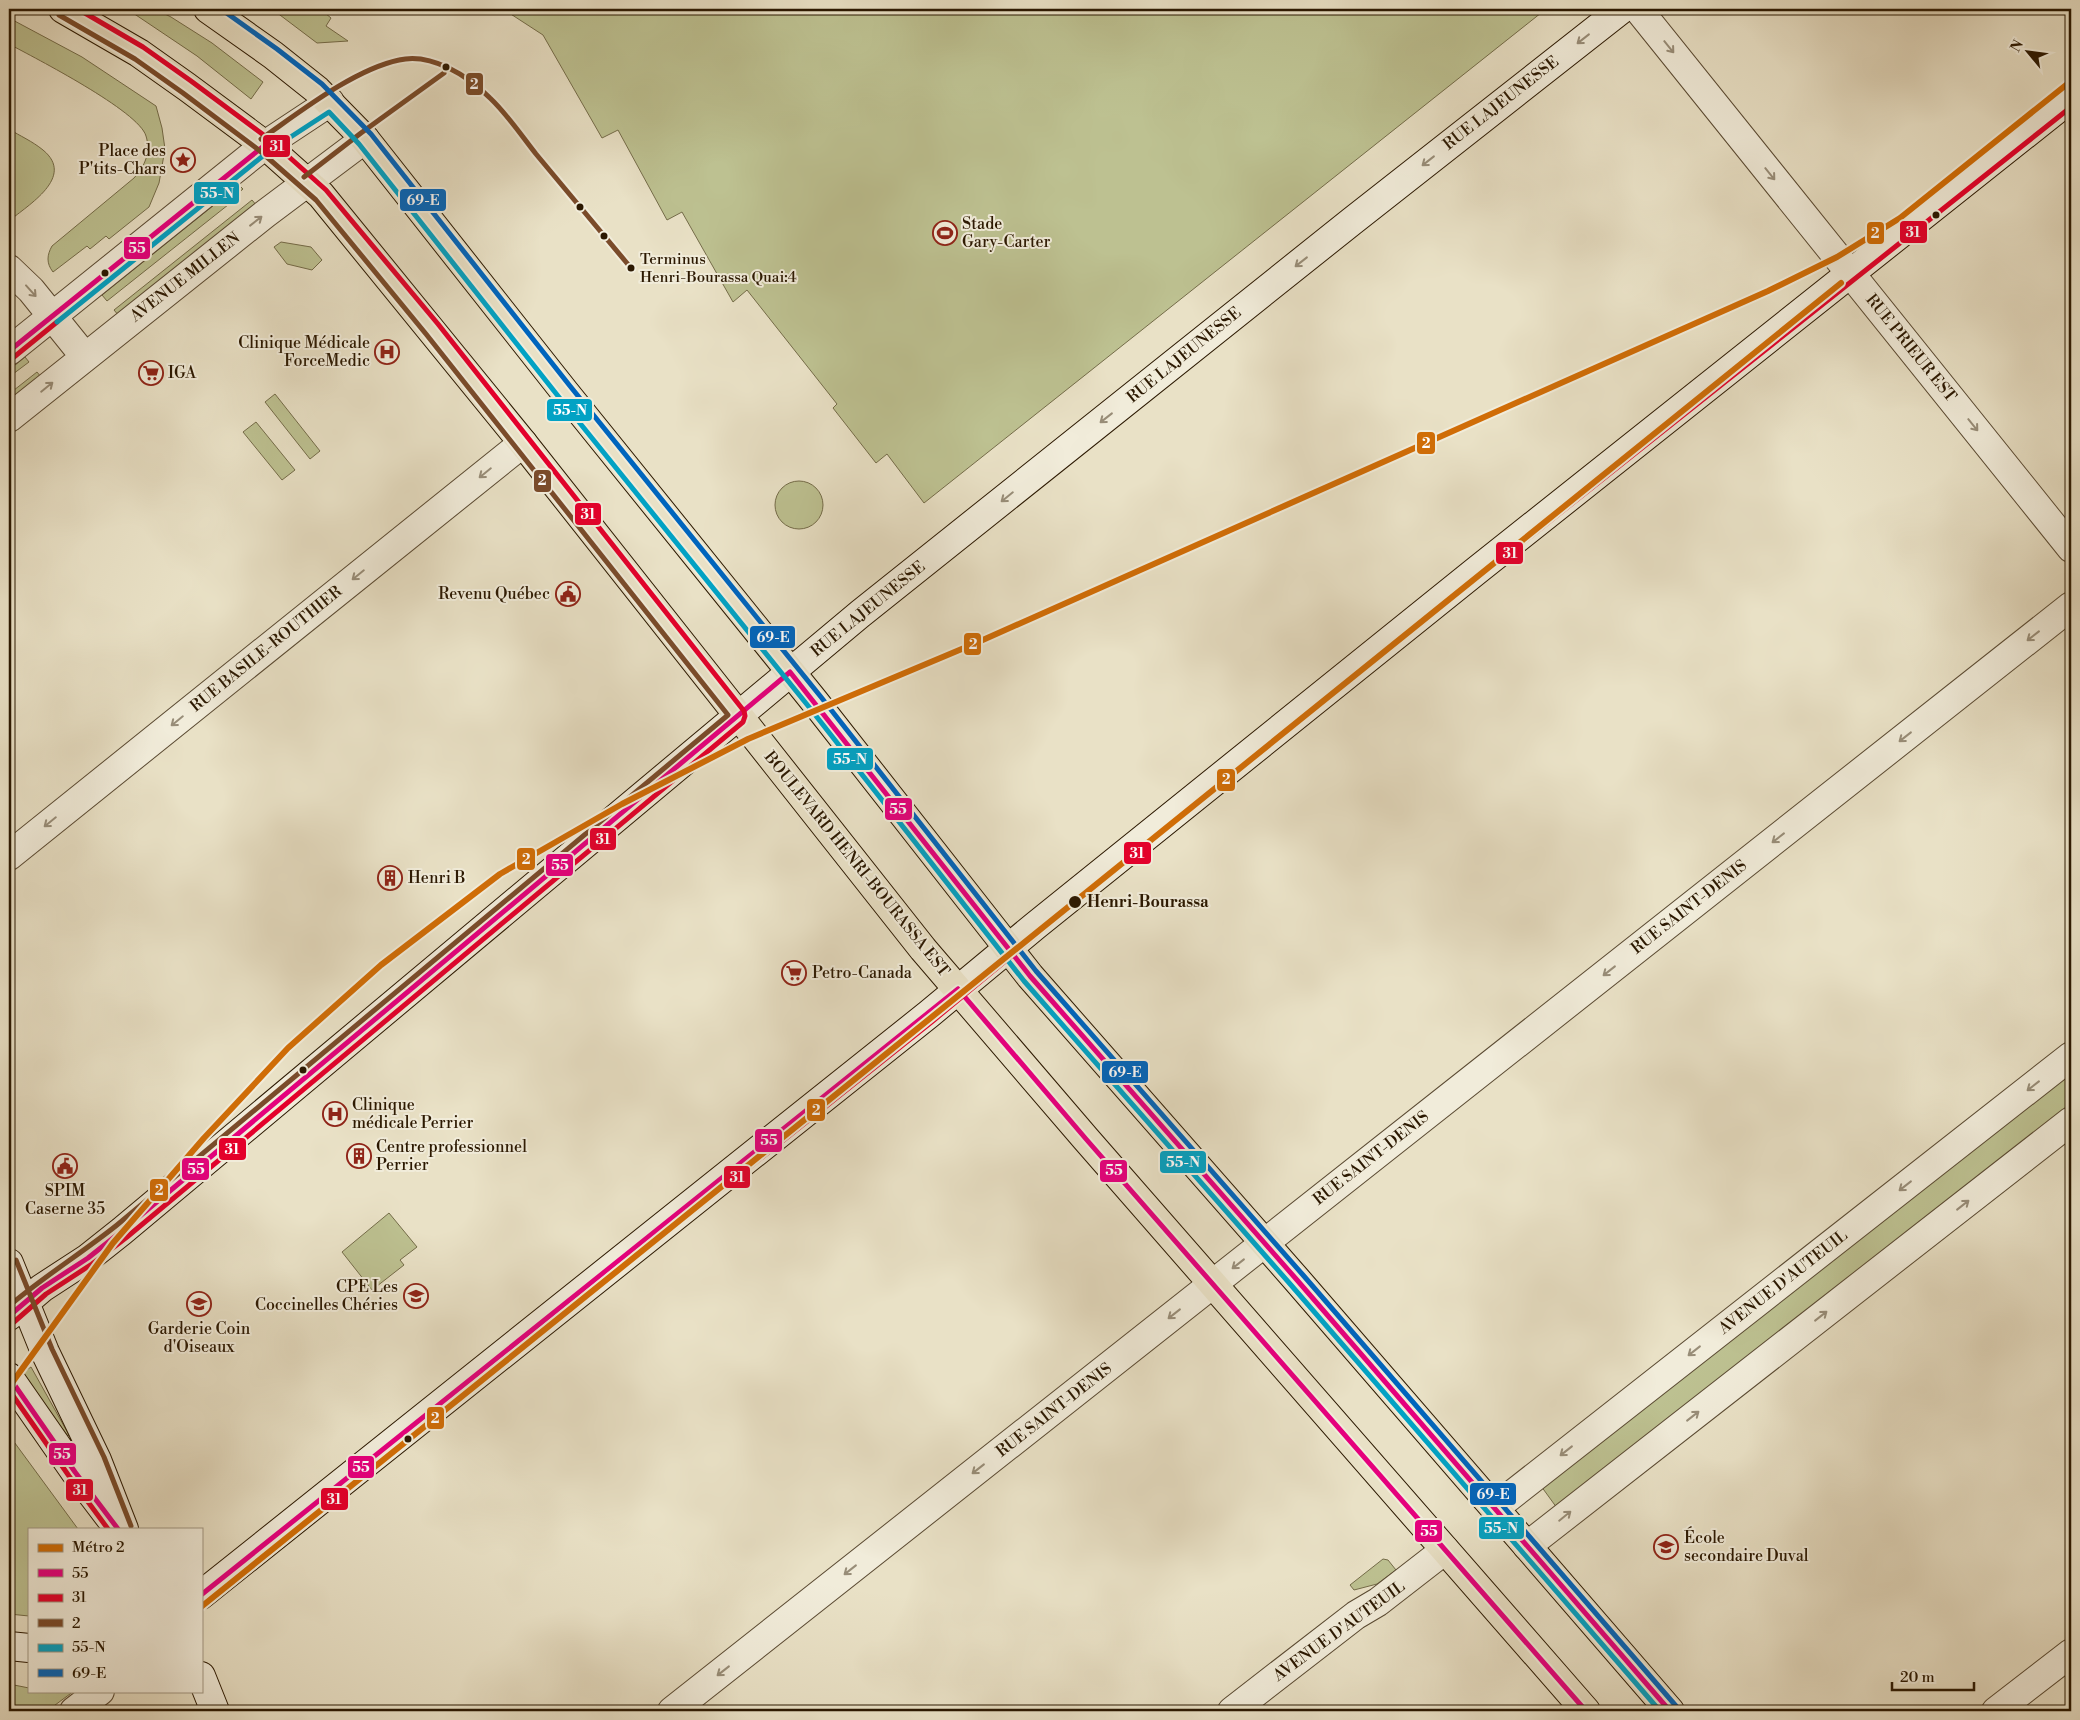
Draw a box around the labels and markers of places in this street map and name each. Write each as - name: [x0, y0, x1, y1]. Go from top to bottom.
- unlabelled marker: [441, 62, 451, 72]
- place label: Place des P'tits-Chars: [79, 141, 166, 179]
- place icon: Place des P'tits-Chars: [170, 147, 196, 173]
- unlabelled marker: [575, 202, 585, 212]
- unlabelled marker: [1931, 210, 1941, 220]
- place label: Stade Gary-Carter: [962, 214, 1051, 252]
- sports icon: Stade Gary-Carter: [932, 220, 958, 246]
- unlabelled marker: [599, 231, 609, 241]
- place label: Terminus Henri-Bourassa Quai:4: [640, 250, 797, 287]
- marker: Terminus Henri-Bourassa Quai:4: [626, 263, 636, 273]
- unlabelled marker: [100, 268, 110, 278]
- place label: Clinique Médicale ForceMedic: [238, 333, 370, 371]
- hospital icon: Clinique Médicale ForceMedic: [374, 339, 400, 365]
- supermarket icon: IGA: [138, 360, 164, 386]
- place label: IGA: [168, 363, 197, 383]
- public building icon: Revenu Québec: [555, 581, 581, 607]
- place label: Revenu Québec: [438, 584, 550, 604]
- building icon: Henri B: [377, 865, 403, 891]
- place label: Henri B: [408, 868, 466, 888]
- place label: Henri-Bourassa: [1087, 892, 1209, 912]
- marker: Henri-Bourassa: [1067, 894, 1083, 910]
- supermarket icon: Petro-Canada: [781, 960, 807, 986]
- place label: Petro-Canada: [812, 963, 913, 983]
- unlabelled marker: [298, 1065, 308, 1075]
- place label: Clinique médicale Perrier: [352, 1095, 474, 1133]
- hospital icon: Clinique médicale Perrier: [322, 1101, 348, 1127]
- place label: Centre professionnel Perrier: [376, 1137, 527, 1175]
- building icon: Centre professionnel Perrier: [346, 1143, 372, 1169]
- public building icon: SPIM Caserne 35: [52, 1153, 78, 1179]
- place label: SPIM Caserne 35: [25, 1181, 105, 1219]
- place label: CPE Les Coccinelles Chéries: [255, 1277, 398, 1315]
- school or university icon: CPE Les Coccinelles Chéries: [403, 1283, 429, 1309]
- school or university icon: Garderie Coin d'Oiseaux: [186, 1291, 212, 1317]
- place label: Garderie Coin d'Oiseaux: [148, 1319, 251, 1357]
- unlabelled marker: [403, 1434, 413, 1444]
- place label: École secondaire Duval: [1684, 1526, 1809, 1566]
- school or university icon: École secondaire Duval: [1653, 1534, 1679, 1560]

